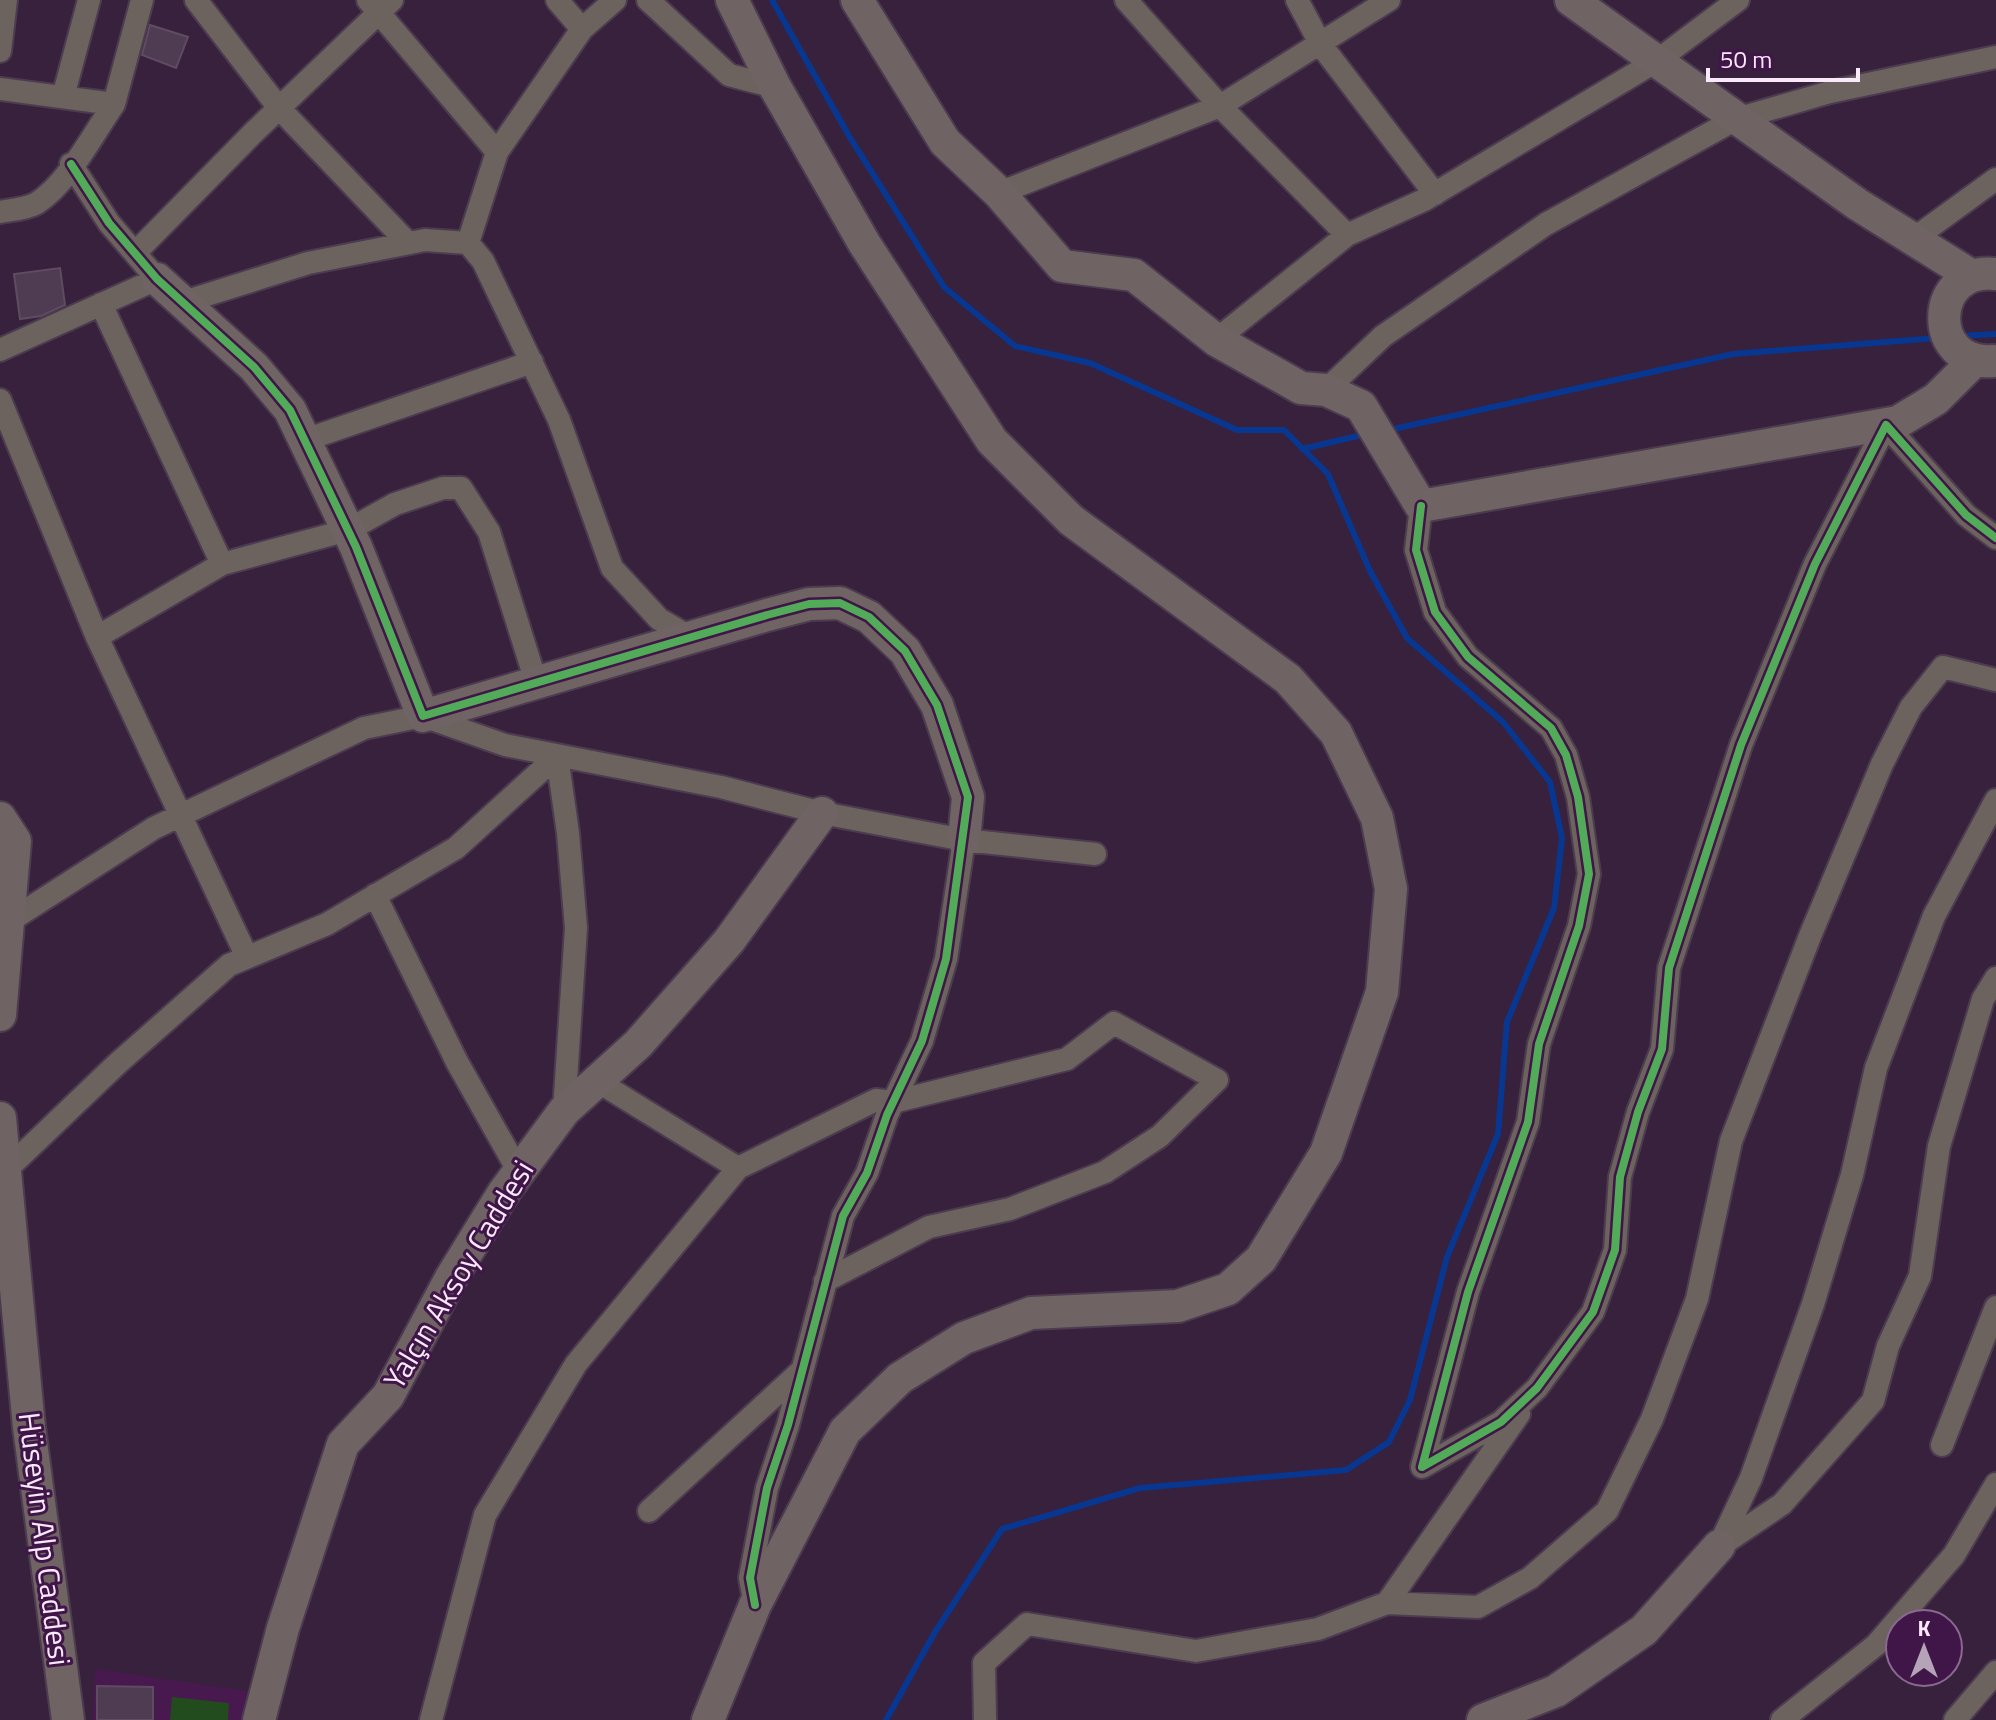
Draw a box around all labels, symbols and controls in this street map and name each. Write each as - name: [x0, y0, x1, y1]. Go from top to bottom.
- scale bar: [1708, 32, 1858, 82]
- text: 50 m: [1720, 41, 1772, 77]
- street label: Yalçın Aksoy Caddesi: [371, 1151, 545, 1398]
- street label: Hüseyin Alp Caddesi: [7, 1410, 83, 1668]
- north arrow: [1884, 1608, 1964, 1688]
- text: K: [1917, 1611, 1931, 1645]

